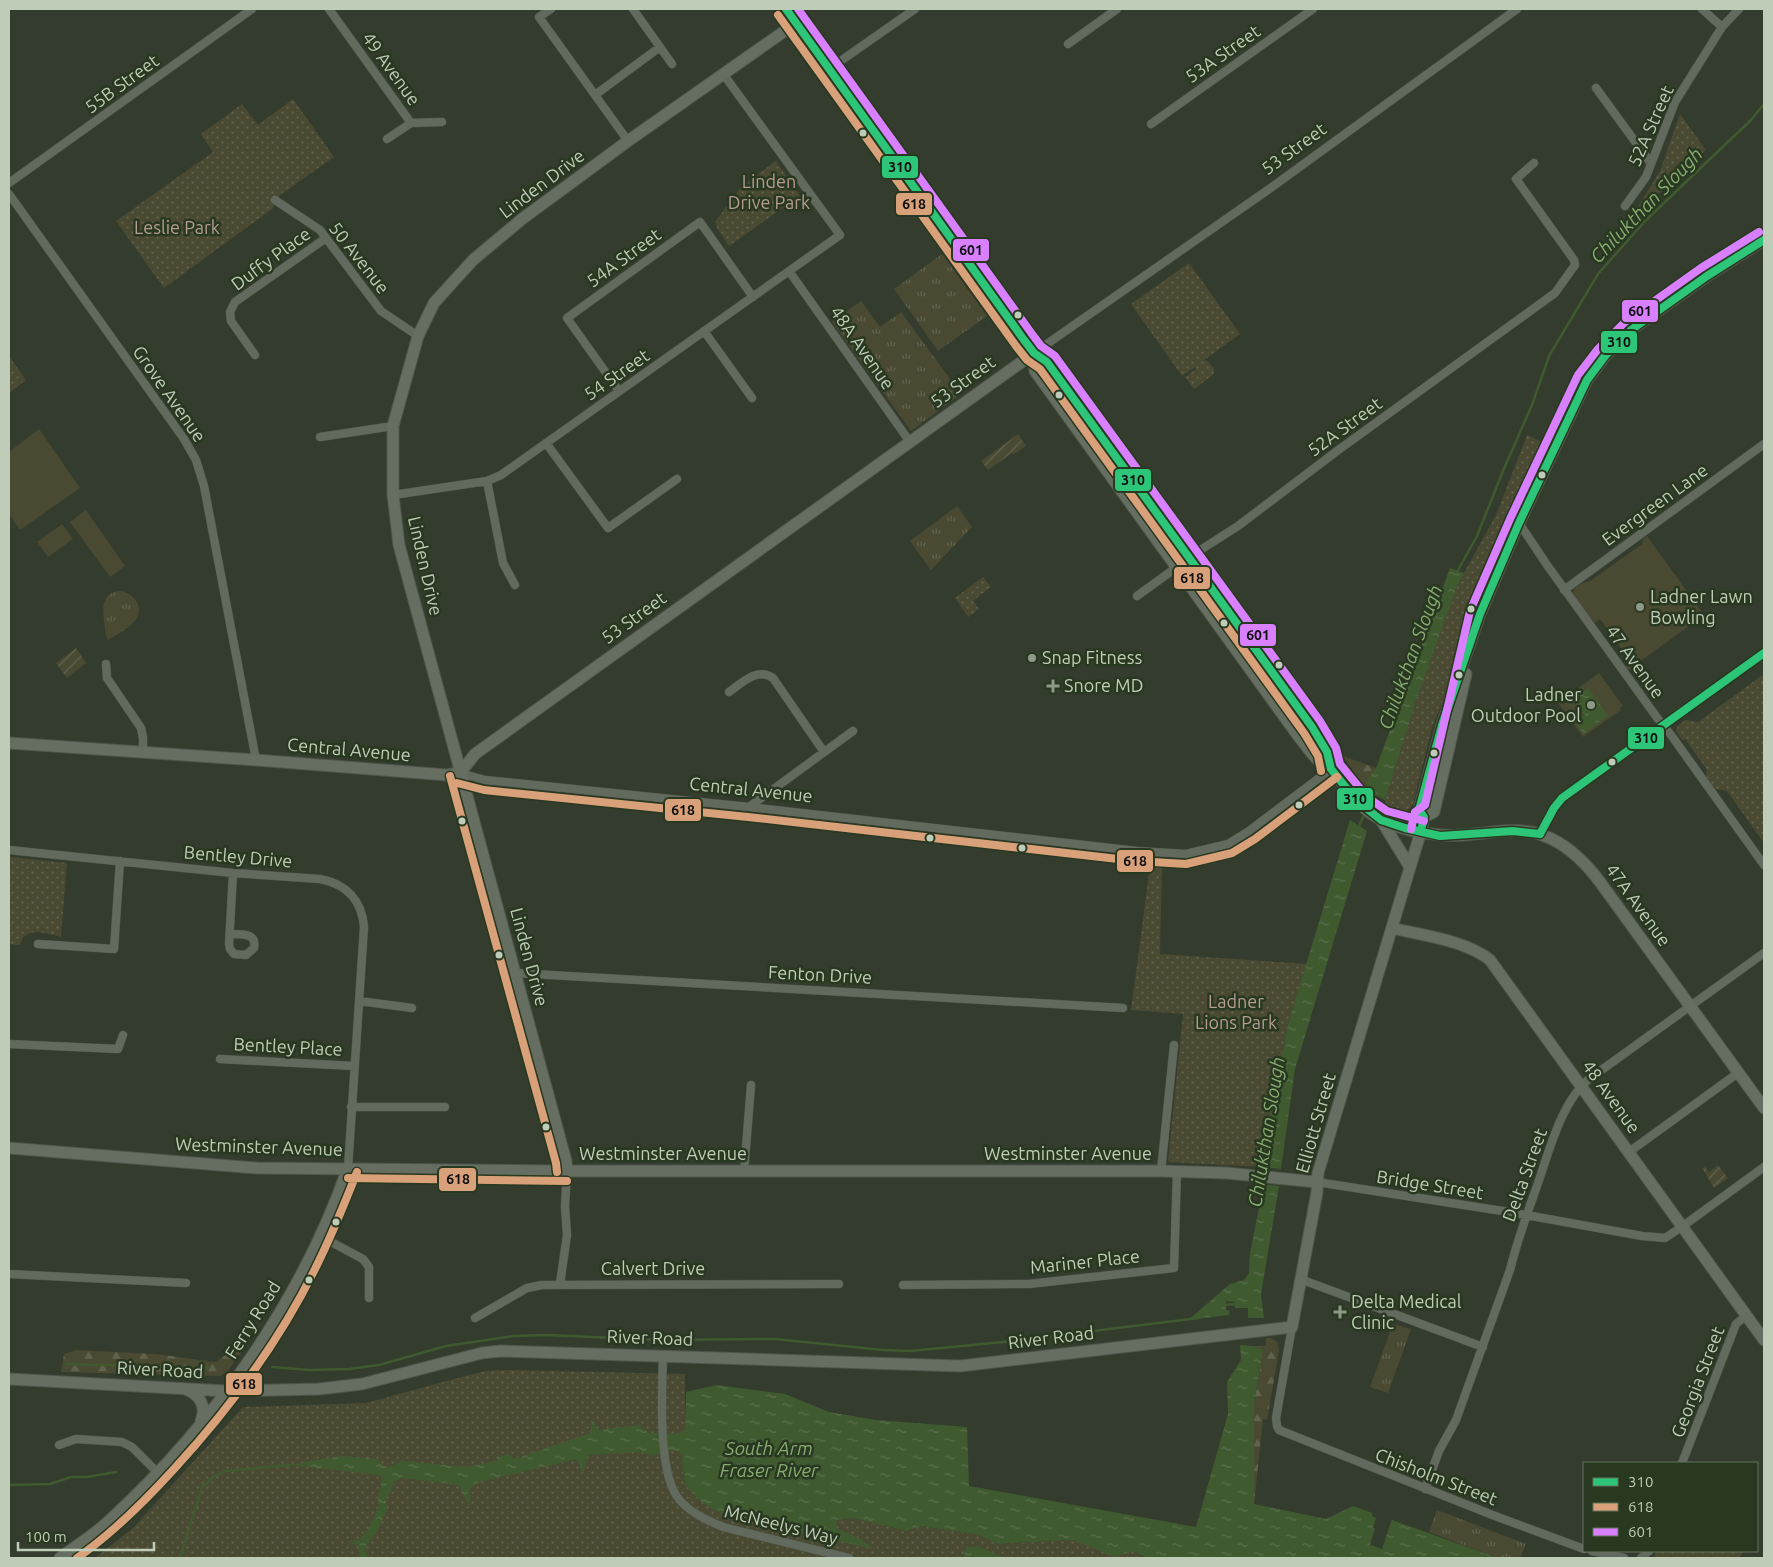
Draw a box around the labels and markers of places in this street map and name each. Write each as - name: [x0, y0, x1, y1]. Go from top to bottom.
- unlabelled marker: [858, 128, 868, 138]
- unlabelled marker: [1013, 310, 1023, 320]
- unlabelled marker: [1054, 390, 1064, 400]
- unlabelled marker: [1537, 470, 1547, 480]
- place label: Ladner Lawn Bowling: [1650, 586, 1753, 627]
- marker: Ladner Lawn Bowling: [1634, 601, 1646, 613]
- unlabelled marker: [1466, 604, 1476, 614]
- unlabelled marker: [1219, 618, 1229, 628]
- place label: Snap Fitness: [1042, 647, 1143, 667]
- marker: Snap Fitness: [1026, 652, 1038, 664]
- unlabelled marker: [1274, 660, 1284, 670]
- unlabelled marker: [1454, 670, 1464, 680]
- place label: Snore MD: [1064, 675, 1143, 695]
- marker: Snore MD: [1046, 679, 1060, 693]
- place label: Ladner Outdoor Pool: [1471, 684, 1581, 725]
- marker: Ladner Outdoor Pool: [1585, 699, 1597, 711]
- unlabelled marker: [1429, 748, 1439, 758]
- unlabelled marker: [1607, 757, 1617, 767]
- unlabelled marker: [1294, 800, 1304, 810]
- unlabelled marker: [457, 816, 467, 826]
- unlabelled marker: [925, 833, 935, 843]
- unlabelled marker: [1017, 843, 1027, 853]
- unlabelled marker: [494, 950, 504, 960]
- unlabelled marker: [541, 1122, 551, 1132]
- unlabelled marker: [331, 1217, 341, 1227]
- unlabelled marker: [304, 1275, 314, 1285]
- place label: Delta Medical Clinic: [1351, 1291, 1462, 1332]
- marker: Delta Medical Clinic: [1333, 1305, 1347, 1319]

